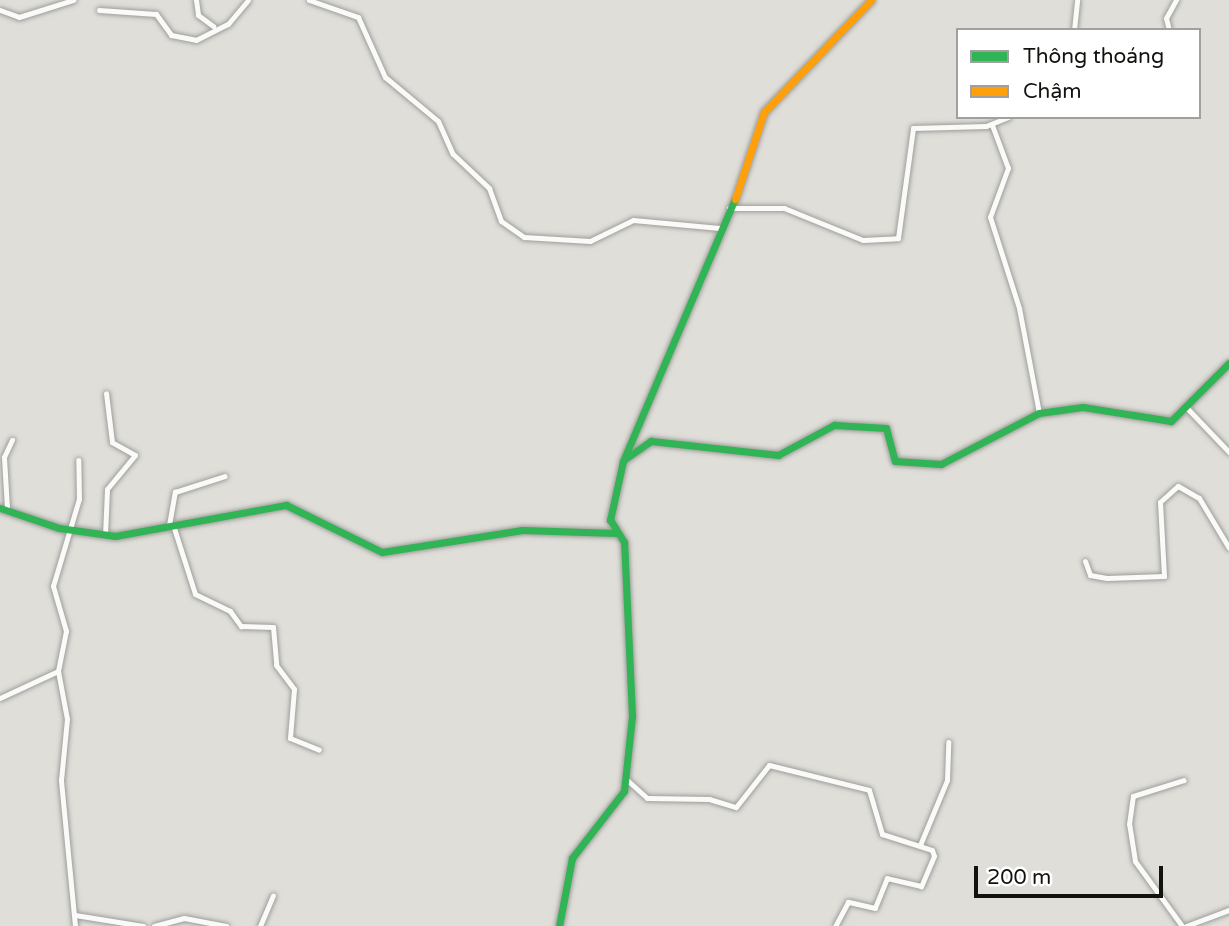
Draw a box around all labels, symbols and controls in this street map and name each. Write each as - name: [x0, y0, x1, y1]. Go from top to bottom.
- legend: [956, 28, 1201, 119]
- text: Thông thoáng: [1023, 44, 1164, 69]
- text: Chậm: [1023, 79, 1081, 104]
- scale bar: [977, 852, 1166, 896]
- text: 200 m: [987, 865, 1051, 890]

